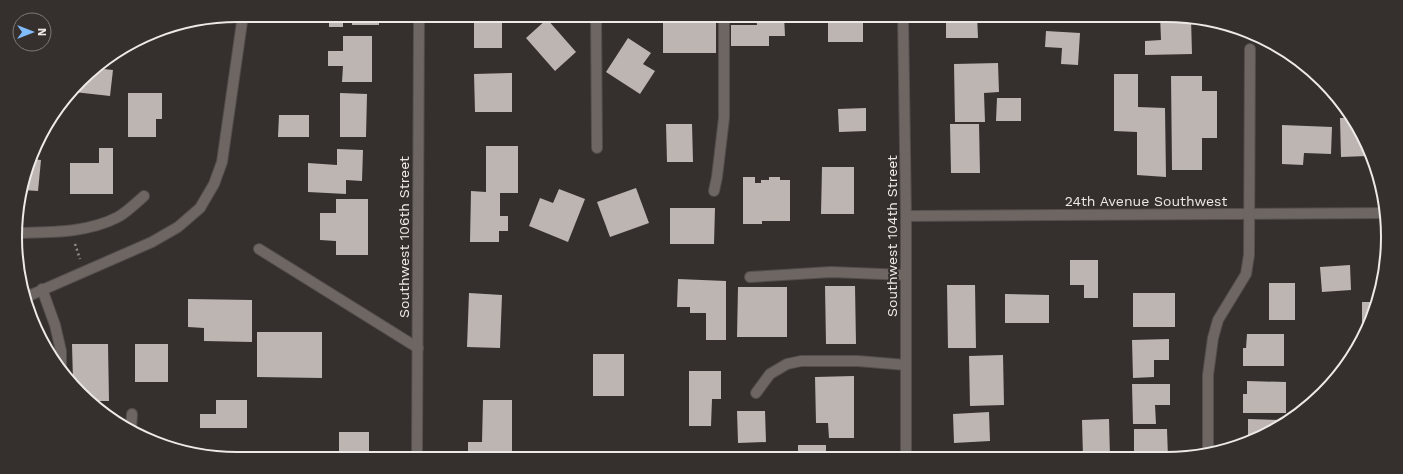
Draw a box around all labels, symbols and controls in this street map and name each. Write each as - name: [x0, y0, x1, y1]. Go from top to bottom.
- north arrow: [12, 12, 52, 52]
- text: N: [35, 28, 48, 36]
- street label: Southwest 104th Street: [884, 155, 900, 317]
- street label: Southwest 106th Street: [396, 156, 412, 318]
- street label: 24th Avenue Southwest: [1065, 193, 1227, 209]

